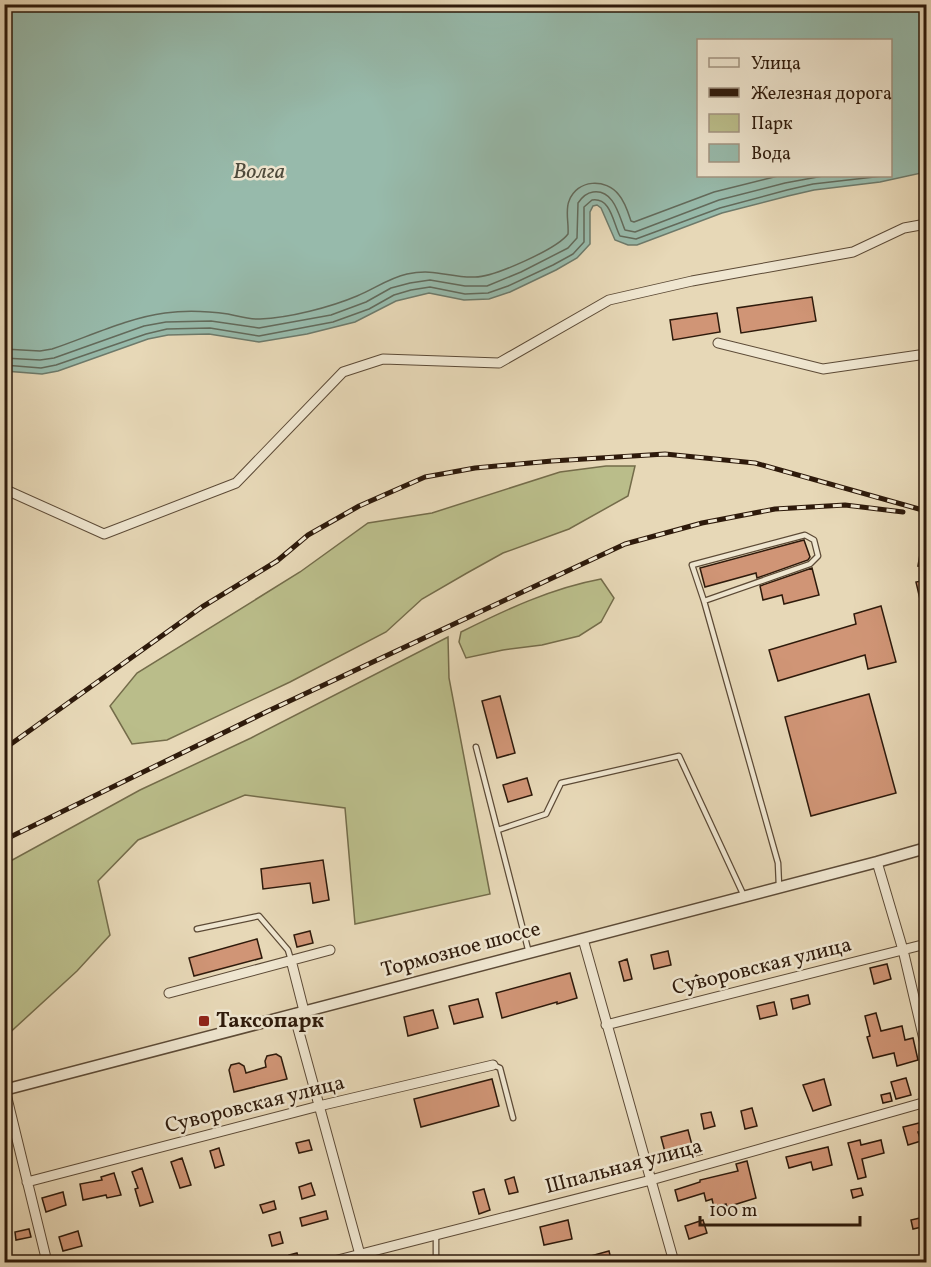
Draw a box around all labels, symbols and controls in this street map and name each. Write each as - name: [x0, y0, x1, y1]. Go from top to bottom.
- legend: [697, 39, 892, 177]
- text: Улица: [751, 52, 801, 77]
- text: Железная дорога: [751, 82, 892, 107]
- text: Парк: [751, 112, 793, 137]
- text: Вода: [751, 142, 791, 167]
- water label: Волга: [233, 157, 285, 188]
- street label: Тормозное шоссе: [378, 915, 544, 985]
- street label: Суворовская улица: [669, 931, 855, 1003]
- place label: Таксопарк: [216, 1007, 324, 1036]
- marker: Таксопарк: [197, 1014, 211, 1028]
- street label: Суворовская улица: [162, 1069, 348, 1141]
- street label: Шпальная улица: [542, 1132, 706, 1202]
- scale bar: [700, 1189, 860, 1227]
- text: 100 m: [709, 1199, 758, 1224]

